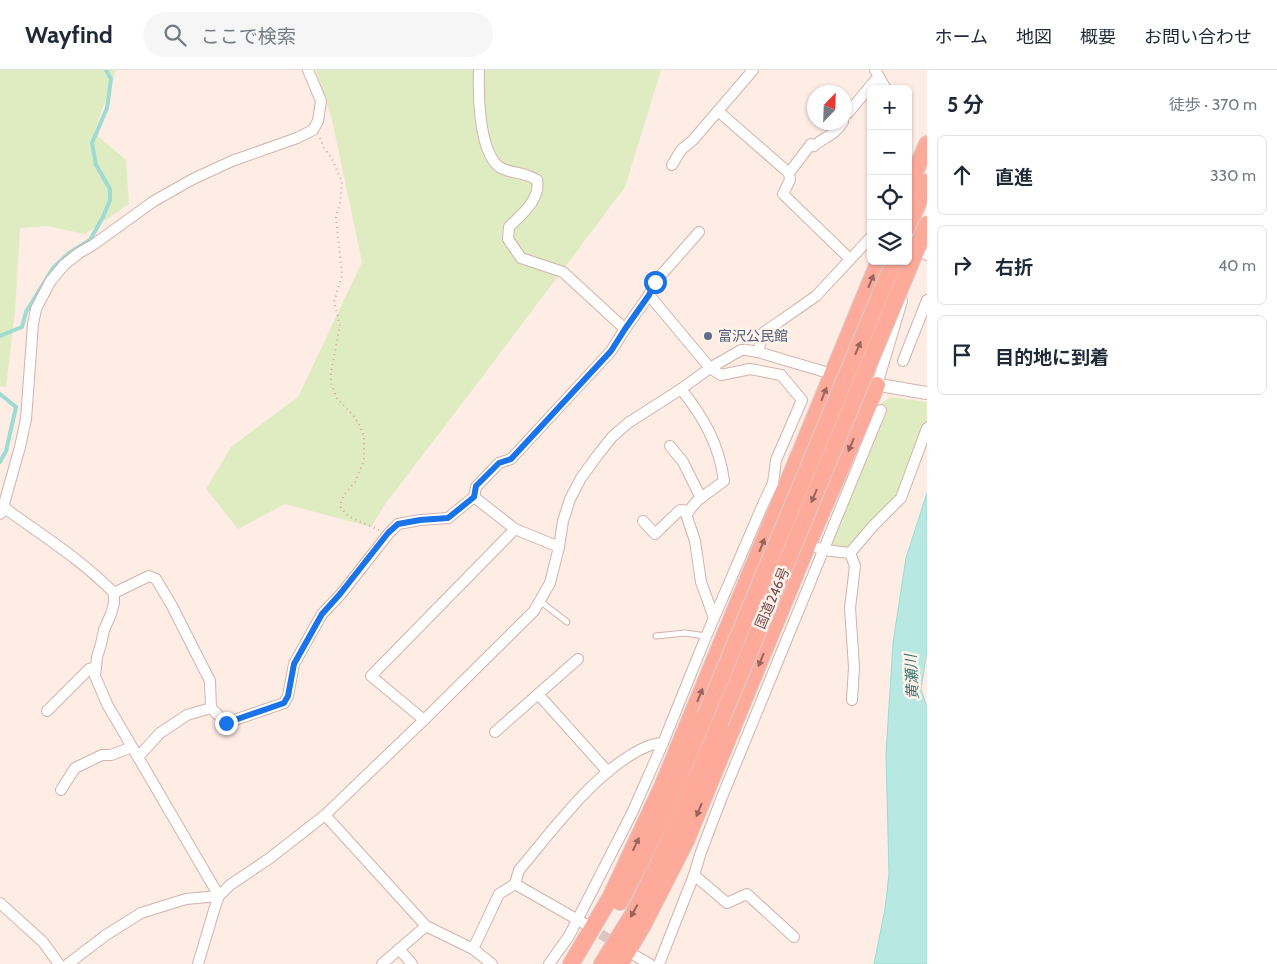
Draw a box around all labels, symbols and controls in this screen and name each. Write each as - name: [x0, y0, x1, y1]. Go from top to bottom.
- search box: [143, 12, 493, 57]
- text: Wayfind: [25, 20, 113, 49]
- icon: search: [161, 21, 189, 49]
- text: ここで検索: [201, 25, 296, 48]
- text: ホーム: [935, 26, 988, 48]
- text: 地図: [1016, 26, 1052, 48]
- text: 概要: [1080, 26, 1116, 48]
- text: お問い合わせ: [1144, 26, 1252, 48]
- north arrow: [807, 85, 852, 130]
- map controls: [867, 85, 912, 265]
- button: +: [867, 85, 912, 130]
- text: 5 分: [947, 92, 984, 117]
- text: 徒歩 · 370 m: [1169, 95, 1257, 114]
- button: −: [867, 130, 912, 175]
- icon: ahead: [948, 161, 976, 189]
- text: 直進: [995, 166, 1033, 189]
- text: 330 m: [1210, 166, 1256, 185]
- button: locate: [867, 175, 912, 220]
- button: layers: [867, 220, 912, 265]
- icon: right: [948, 251, 976, 279]
- text: 右折: [995, 256, 1033, 279]
- text: 40 m: [1218, 256, 1256, 275]
- route start: [644, 271, 667, 294]
- one-way arrow: [867, 274, 875, 288]
- place label: 富沢公民館: [718, 327, 788, 345]
- marker: 富沢公民館: [702, 330, 714, 342]
- one-way arrow: [855, 341, 863, 355]
- icon: arrive: [948, 341, 976, 369]
- text: 目的地に到着: [995, 346, 1109, 369]
- one-way arrow: [820, 387, 828, 401]
- one-way arrow: [846, 438, 854, 452]
- one-way arrow: [810, 488, 818, 503]
- one-way arrow: [758, 537, 766, 552]
- street label: 国道246号: [751, 564, 793, 632]
- water label: 黄瀬川: [902, 652, 922, 700]
- one-way arrow: [756, 653, 764, 667]
- one-way arrow: [697, 688, 705, 702]
- route end: [215, 712, 238, 735]
- one-way arrow: [694, 803, 702, 817]
- one-way arrow: [632, 837, 640, 851]
- one-way arrow: [630, 904, 639, 917]

